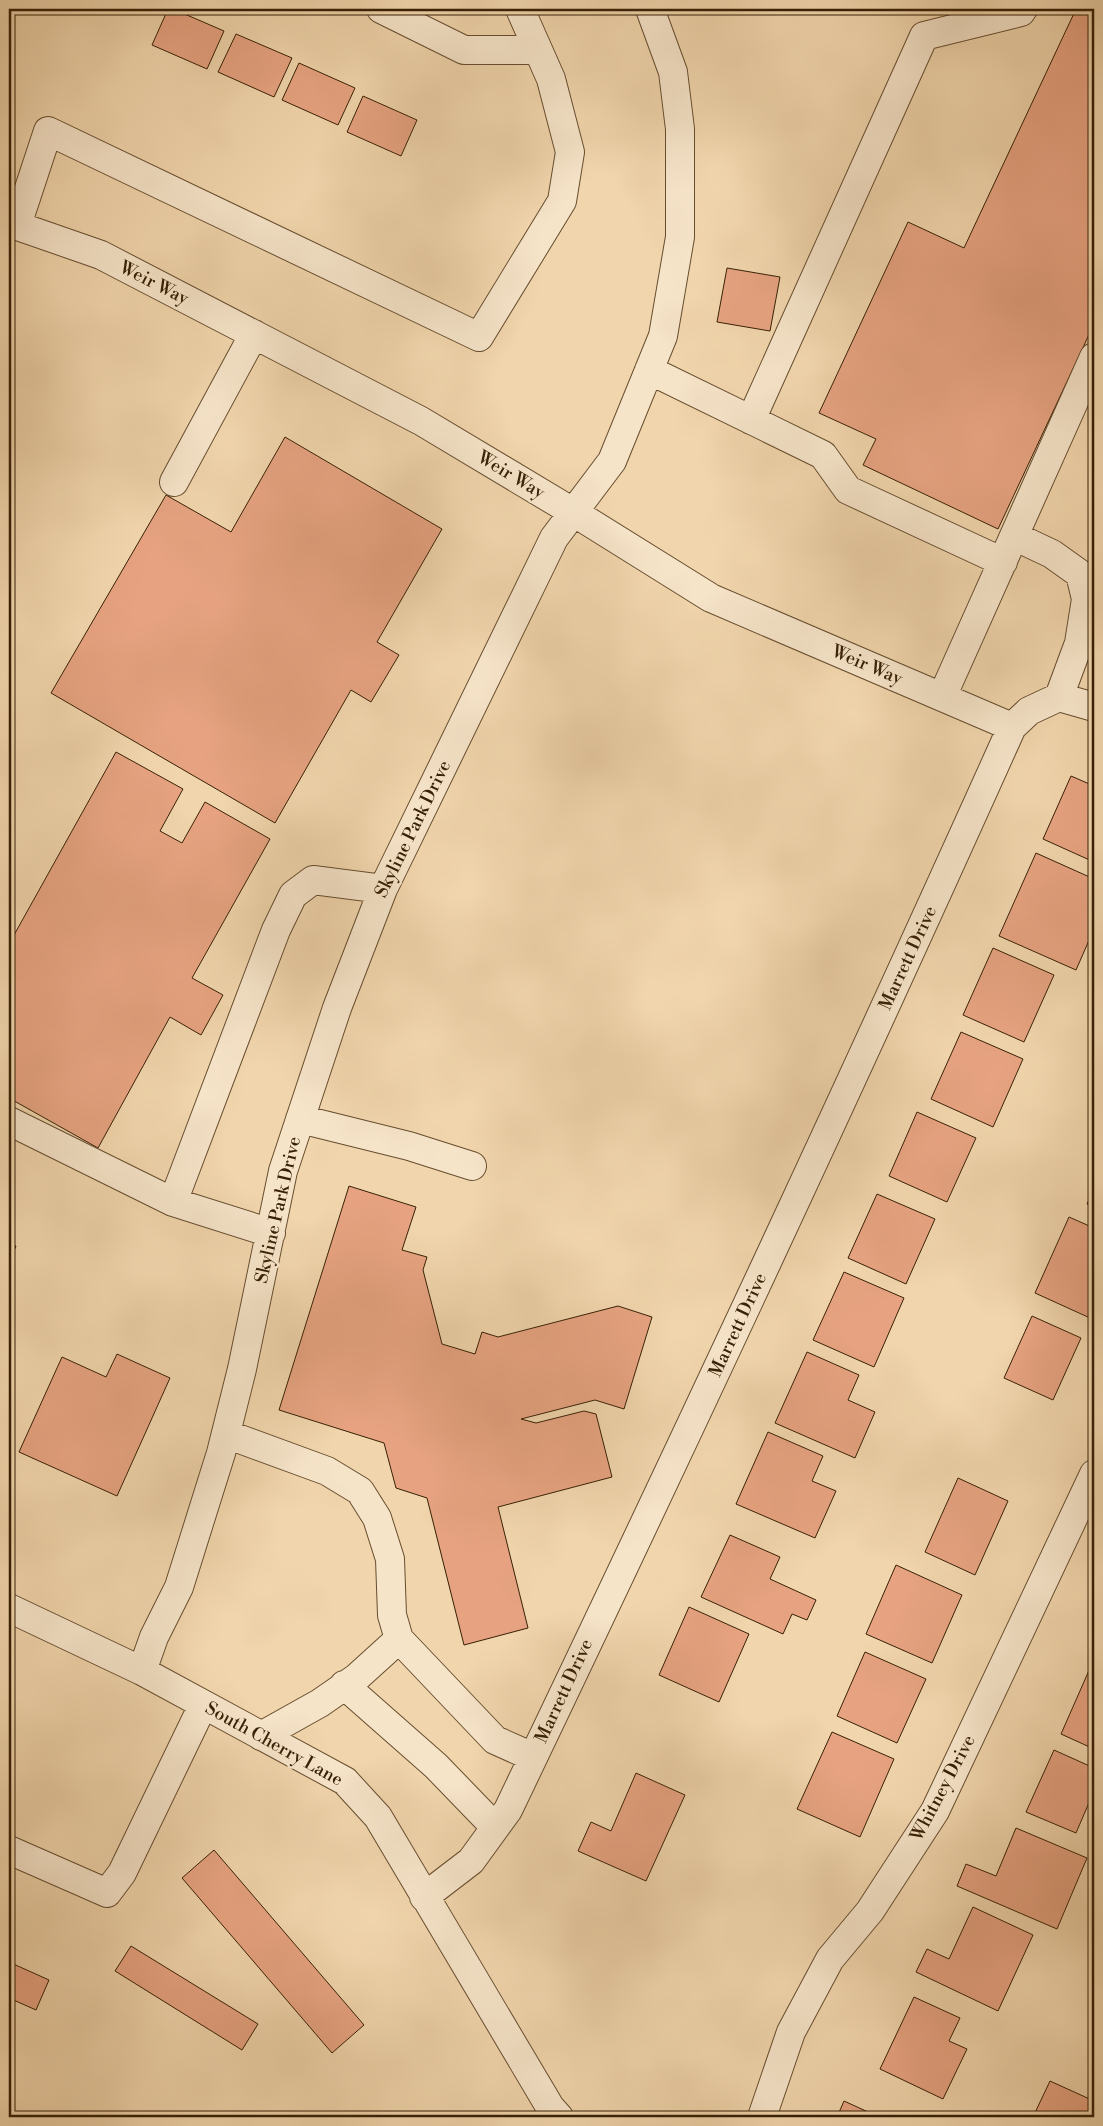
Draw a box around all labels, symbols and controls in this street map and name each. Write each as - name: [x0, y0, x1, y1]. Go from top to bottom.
- street label: Weir Way: [115, 255, 193, 310]
- street label: Weir Way: [472, 445, 549, 504]
- street label: Weir Way: [827, 639, 906, 690]
- street label: Skyline Park Drive: [370, 757, 456, 901]
- street label: Marrett Drive: [874, 902, 942, 1014]
- street label: Skyline Park Drive: [250, 1134, 306, 1286]
- street label: Marrett Drive: [704, 1269, 772, 1381]
- street label: Marrett Drive: [530, 1635, 598, 1747]
- street label: South Cherry Lane: [201, 1697, 347, 1791]
- street label: Whitney Drive: [905, 1731, 981, 1846]

